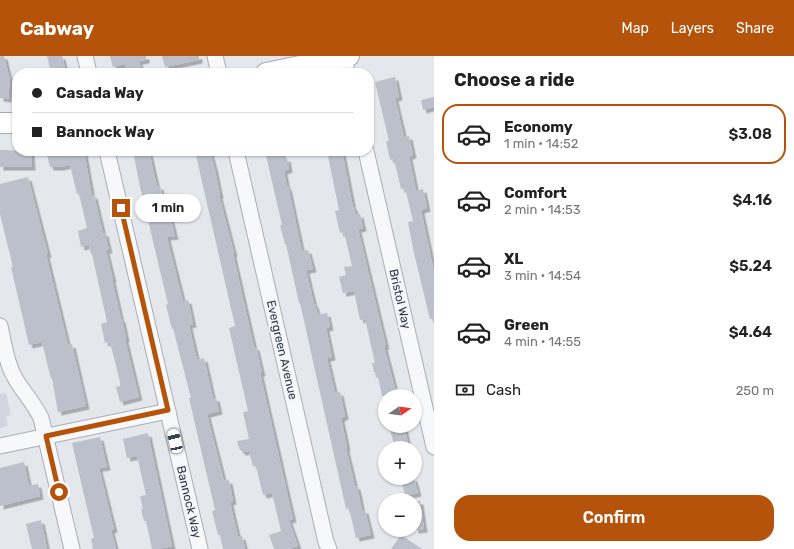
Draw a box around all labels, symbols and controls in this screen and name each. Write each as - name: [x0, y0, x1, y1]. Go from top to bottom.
- text: Cabway: [20, 17, 94, 40]
- text: Map: [622, 20, 649, 37]
- text: Layers: [671, 20, 714, 37]
- text: Share: [736, 20, 774, 37]
- text: Choose a ride: [454, 69, 575, 91]
- text: Casada Way: [56, 84, 144, 102]
- icon: car: [456, 116, 492, 152]
- text: Economy: [504, 118, 573, 136]
- text: Bannock Way: [56, 123, 154, 141]
- text: $3.08: [729, 125, 772, 143]
- text: 1 min · 14:52: [504, 136, 578, 151]
- icon: car: [456, 182, 492, 218]
- text: Comfort: [504, 184, 567, 202]
- text: $4.16: [732, 191, 772, 209]
- callout: 1 min: [135, 194, 201, 222]
- route end: [112, 199, 130, 217]
- text: 1 min: [152, 200, 184, 215]
- text: 2 min · 14:53: [504, 202, 581, 217]
- icon: car: [456, 248, 492, 284]
- text: XL: [504, 250, 523, 268]
- text: $5.24: [729, 257, 772, 275]
- street label: Bristol Way: [386, 268, 414, 331]
- text: 3 min · 14:54: [504, 268, 581, 283]
- street label: Evergreen Avenue: [264, 299, 300, 401]
- icon: car: [456, 314, 492, 350]
- text: Green: [504, 316, 549, 334]
- text: $4.64: [729, 323, 772, 341]
- text: 4 min · 14:55: [504, 334, 581, 349]
- icon: cash: [454, 379, 476, 401]
- text: Cash: [486, 381, 521, 399]
- text: 250 m: [736, 383, 774, 398]
- north arrow: [378, 389, 422, 433]
- map controls: [378, 389, 422, 537]
- car: [166, 428, 184, 454]
- button: +: [378, 441, 422, 485]
- street label: Bannock Way: [174, 464, 204, 540]
- route start: [50, 483, 68, 501]
- button: −: [378, 493, 422, 537]
- button: Confirm: [454, 495, 774, 541]

